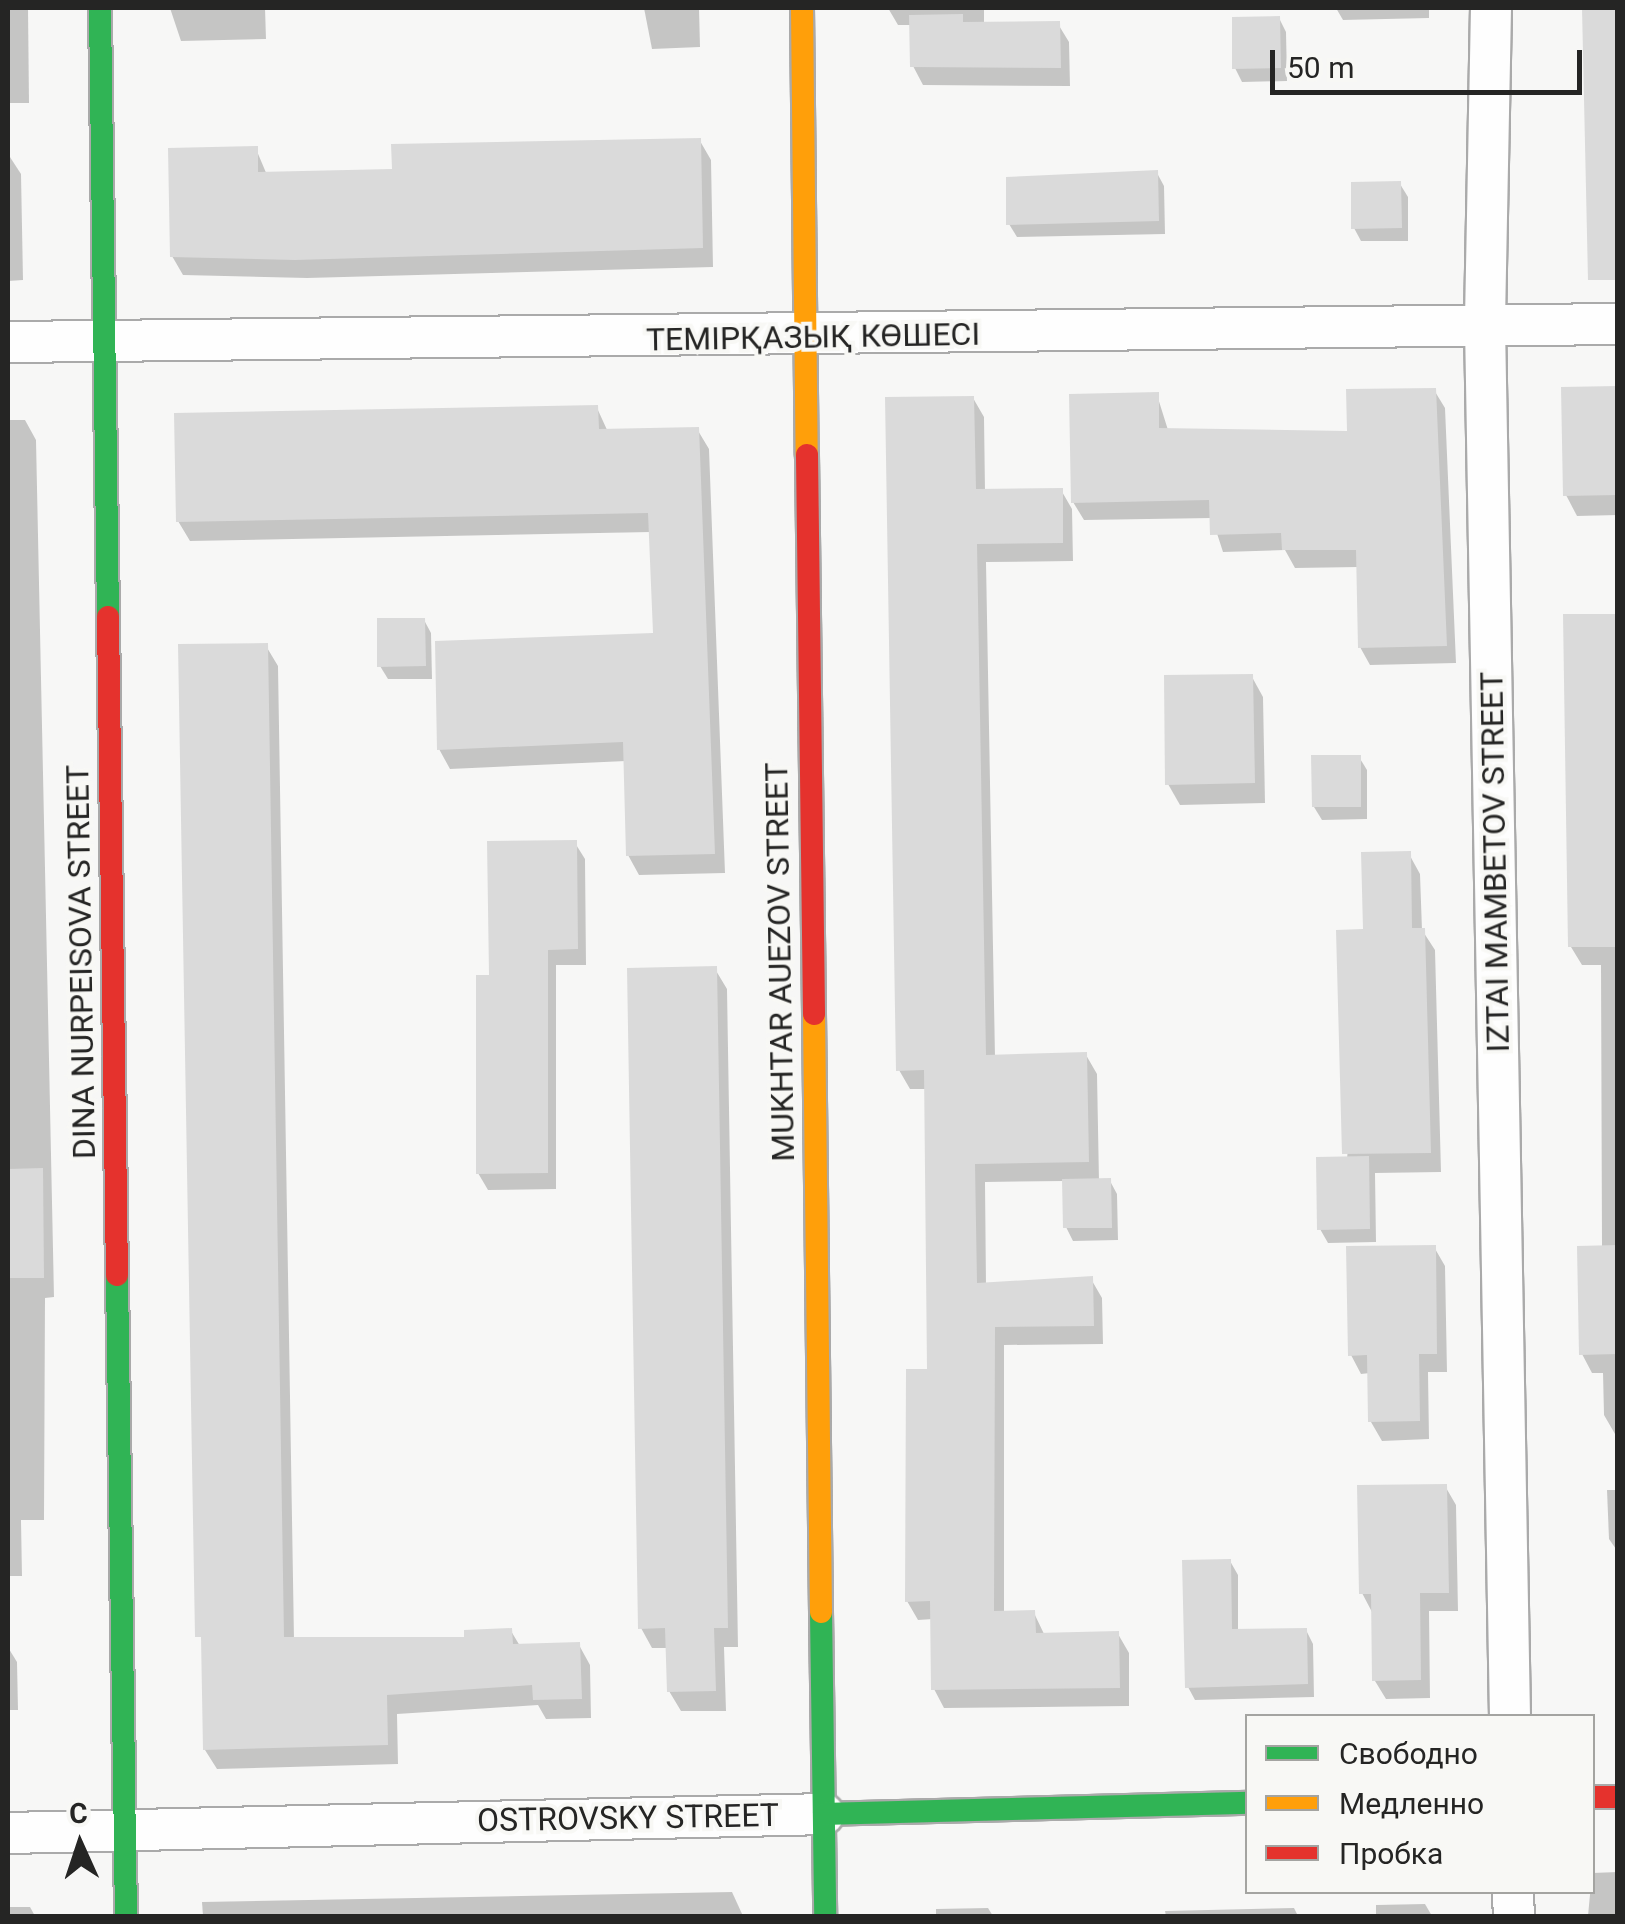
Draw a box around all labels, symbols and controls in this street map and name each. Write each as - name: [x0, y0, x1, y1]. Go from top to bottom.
- scale bar: [1275, 30, 1588, 92]
- text: 50 m: [1287, 50, 1354, 85]
- street label: ТЕМІРҚАЗЫҚ КӨШЕСІ: [646, 315, 980, 359]
- street label: IZTAI MAMBETOV STREET: [1472, 671, 1518, 1053]
- street label: MUKHTAR AUEZOV STREET: [757, 762, 803, 1162]
- street label: DINA NURPEISOVA STREET: [58, 765, 104, 1159]
- legend: [1245, 1714, 1595, 1894]
- text: Свободно: [1339, 1736, 1478, 1771]
- text: Медленно: [1339, 1786, 1484, 1821]
- north arrow: [30, 1794, 130, 1894]
- street label: OSTROVSKY STREET: [477, 1796, 779, 1840]
- text: С: [68, 1797, 88, 1830]
- text: Пробка: [1339, 1836, 1443, 1871]

